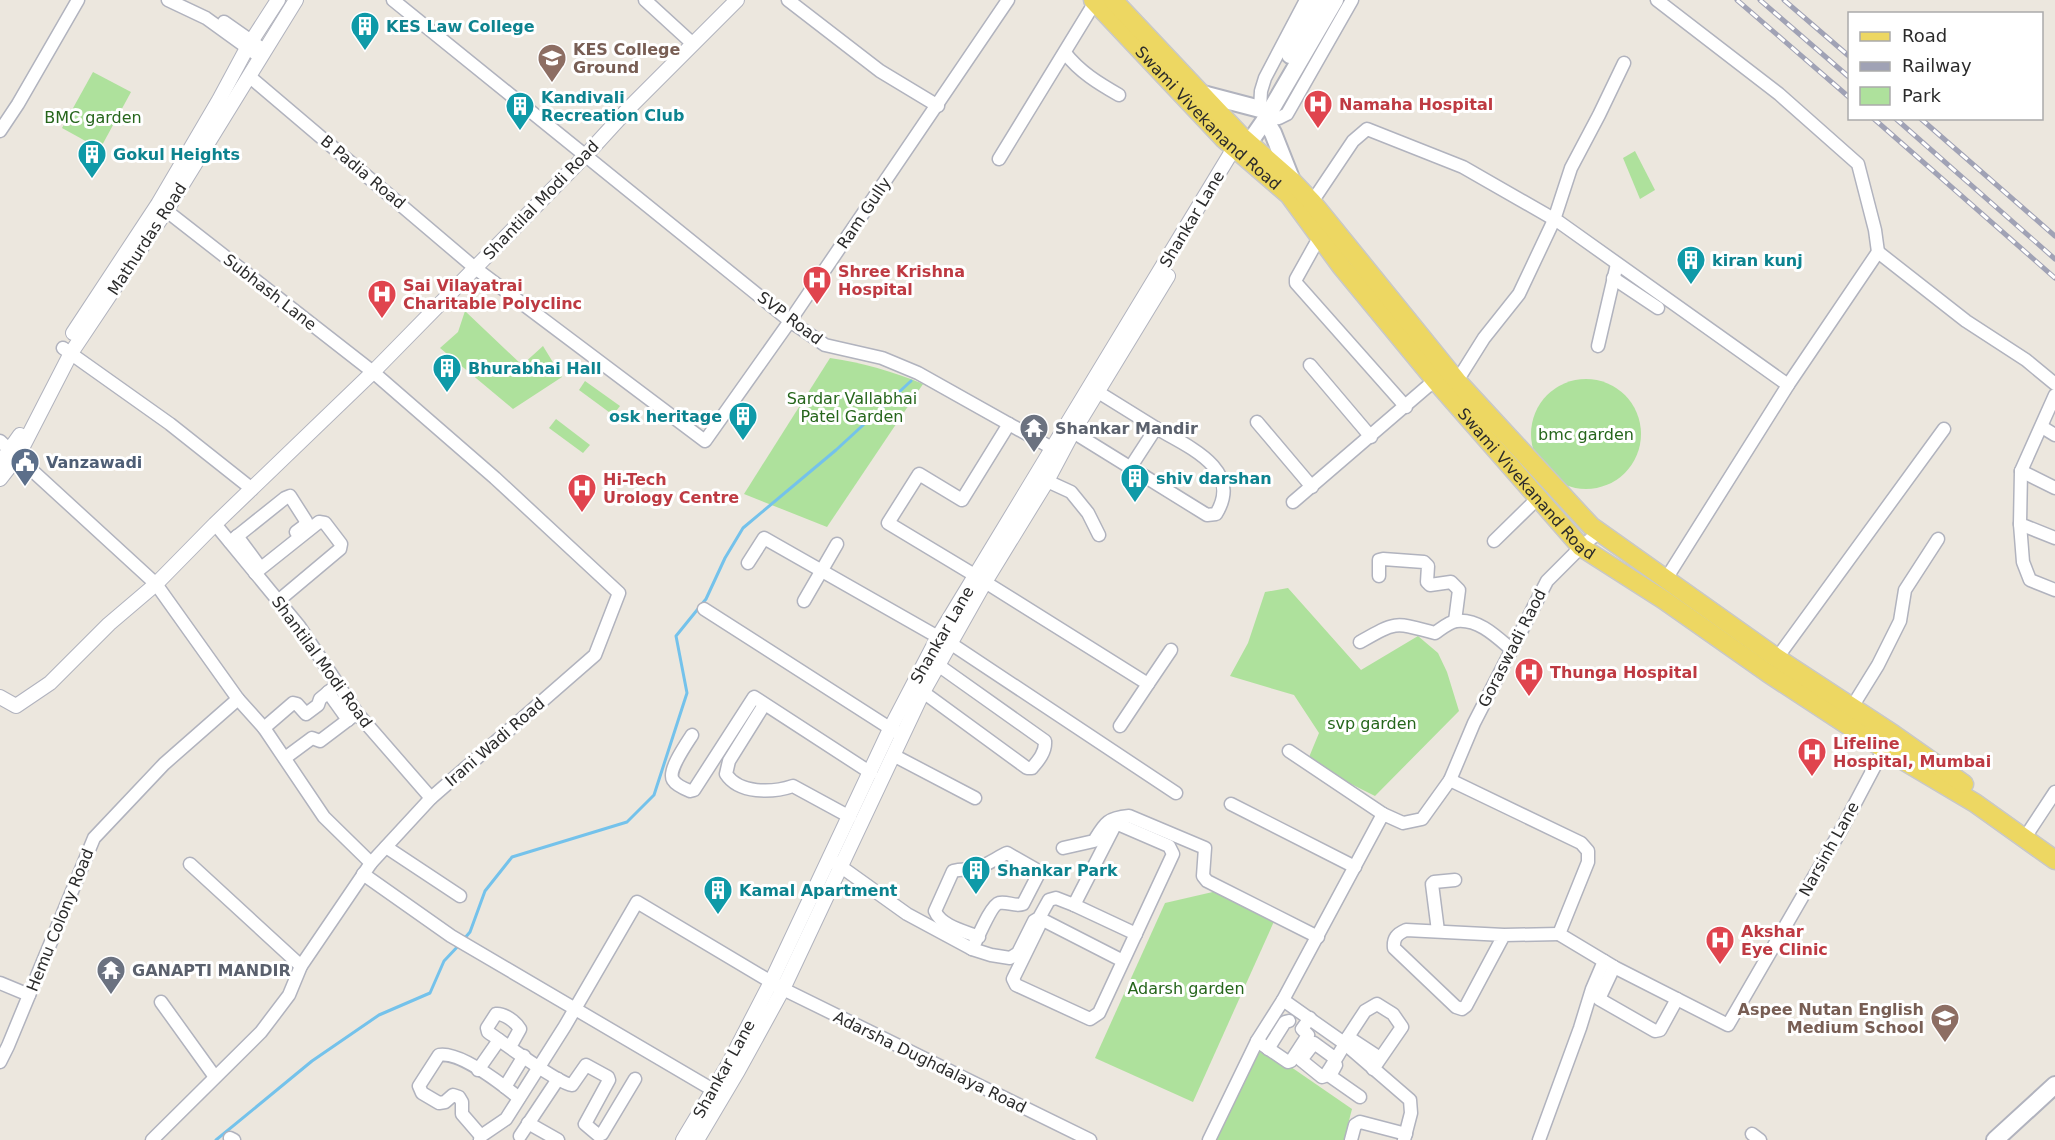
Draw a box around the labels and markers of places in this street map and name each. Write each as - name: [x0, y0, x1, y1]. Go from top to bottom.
- building icon: KES Law College: [349, 10, 381, 52]
- place label: KES Law College: [386, 17, 535, 36]
- place label: KES College Ground: [573, 40, 680, 77]
- school or university icon: KES College Ground: [536, 42, 568, 84]
- place label: Kandivali Recreation Club: [541, 88, 684, 125]
- hospital icon: Namaha Hospital: [1302, 88, 1334, 130]
- building icon: Kandivali Recreation Club: [504, 90, 536, 132]
- place label: Namaha Hospital: [1339, 95, 1493, 114]
- building icon: Gokul Heights: [76, 138, 108, 180]
- place label: Gokul Heights: [113, 145, 240, 164]
- building icon: kiran kunj: [1675, 244, 1707, 286]
- place label: kiran kunj: [1712, 251, 1803, 270]
- place label: Shree Krishna Hospital: [838, 262, 965, 299]
- hospital icon: Shree Krishna Hospital: [801, 264, 833, 306]
- place label: Sai Vilayatrai Charitable Polyclinc: [403, 276, 582, 313]
- hospital icon: Sai Vilayatrai Charitable Polyclinc: [366, 278, 398, 320]
- building icon: Bhurabhai Hall: [431, 352, 463, 394]
- place label: Bhurabhai Hall: [468, 359, 602, 378]
- building icon: osk heritage: [727, 400, 759, 442]
- place label: osk heritage: [609, 407, 722, 426]
- temple icon: Shankar Mandir: [1018, 412, 1050, 454]
- place label: Shankar Mandir: [1055, 419, 1198, 438]
- public building icon: Vanzawadi: [9, 446, 41, 488]
- place label: Vanzawadi: [46, 453, 142, 472]
- building icon: shiv darshan: [1119, 462, 1151, 504]
- place label: shiv darshan: [1156, 469, 1272, 488]
- place label: Hi-Tech Urology Centre: [603, 470, 739, 507]
- hospital icon: Hi-Tech Urology Centre: [566, 472, 598, 514]
- hospital icon: Thunga Hospital: [1513, 656, 1545, 698]
- place label: Thunga Hospital: [1550, 663, 1698, 682]
- place label: Lifeline Hospital, Mumbai: [1833, 734, 1991, 771]
- hospital icon: Lifeline Hospital, Mumbai: [1796, 736, 1828, 778]
- building icon: Shankar Park: [960, 854, 992, 896]
- place label: Shankar Park: [997, 861, 1118, 880]
- building icon: Kamal Apartment: [702, 874, 734, 916]
- place label: Kamal Apartment: [739, 881, 898, 900]
- place label: Akshar Eye Clinic: [1741, 922, 1828, 959]
- hospital icon: Akshar Eye Clinic: [1704, 924, 1736, 966]
- temple icon: GANAPTI MANDIR: [95, 954, 127, 996]
- place label: GANAPTI MANDIR: [132, 961, 291, 980]
- place label: Aspee Nutan English Medium School: [1738, 1000, 1924, 1037]
- school or university icon: Aspee Nutan English Medium School: [1929, 1002, 1961, 1044]

